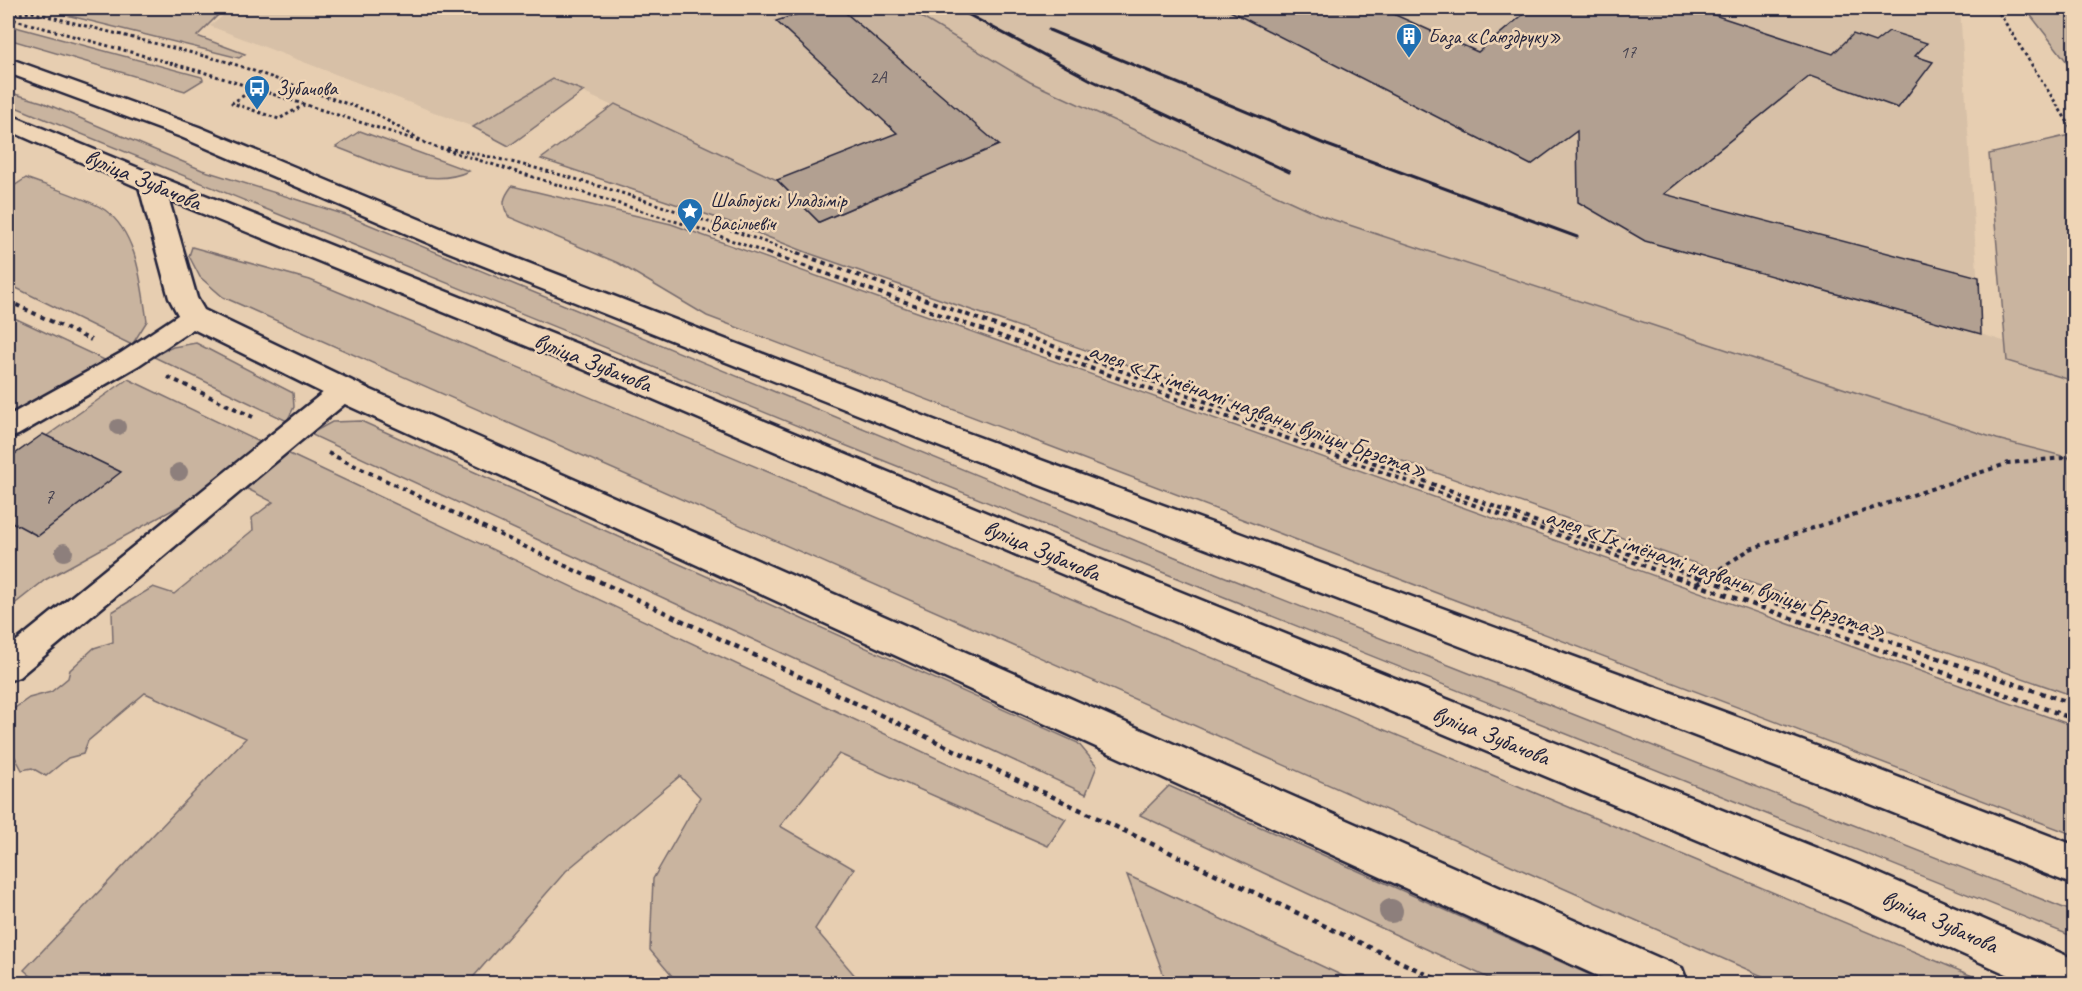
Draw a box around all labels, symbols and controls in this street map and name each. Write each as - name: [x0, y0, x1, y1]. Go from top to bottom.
- building icon: База «Саюздруку»: [1394, 21, 1424, 59]
- place label: База «Саюздруку»: [1428, 24, 1561, 50]
- house number: 17: [1620, 41, 1637, 63]
- house number: 2А: [869, 66, 888, 88]
- bus stop icon: Зубачова: [242, 73, 272, 111]
- place label: Зубачова: [276, 76, 338, 101]
- street label: вуліца Зубачова: [80, 141, 207, 218]
- place label: Шаблоўскі Уладзімір Васільевіч: [710, 188, 848, 236]
- place icon: Шаблоўскі Уладзімір Васільевіч: [675, 196, 705, 234]
- street label: вуліца Зубачова: [530, 325, 657, 400]
- street label: алея «Іх імёнамі названы вуліцы Брэста»: [1085, 335, 1431, 485]
- house number: 7: [44, 483, 55, 509]
- street label: алея «Іх імёнамі названы вуліцы Брэста»: [1542, 501, 1890, 645]
- street label: вуліца Зубачова: [979, 512, 1106, 589]
- street label: вуліца Зубачова: [1428, 698, 1555, 773]
- street label: вуліца Зубачова: [1877, 882, 2004, 960]

